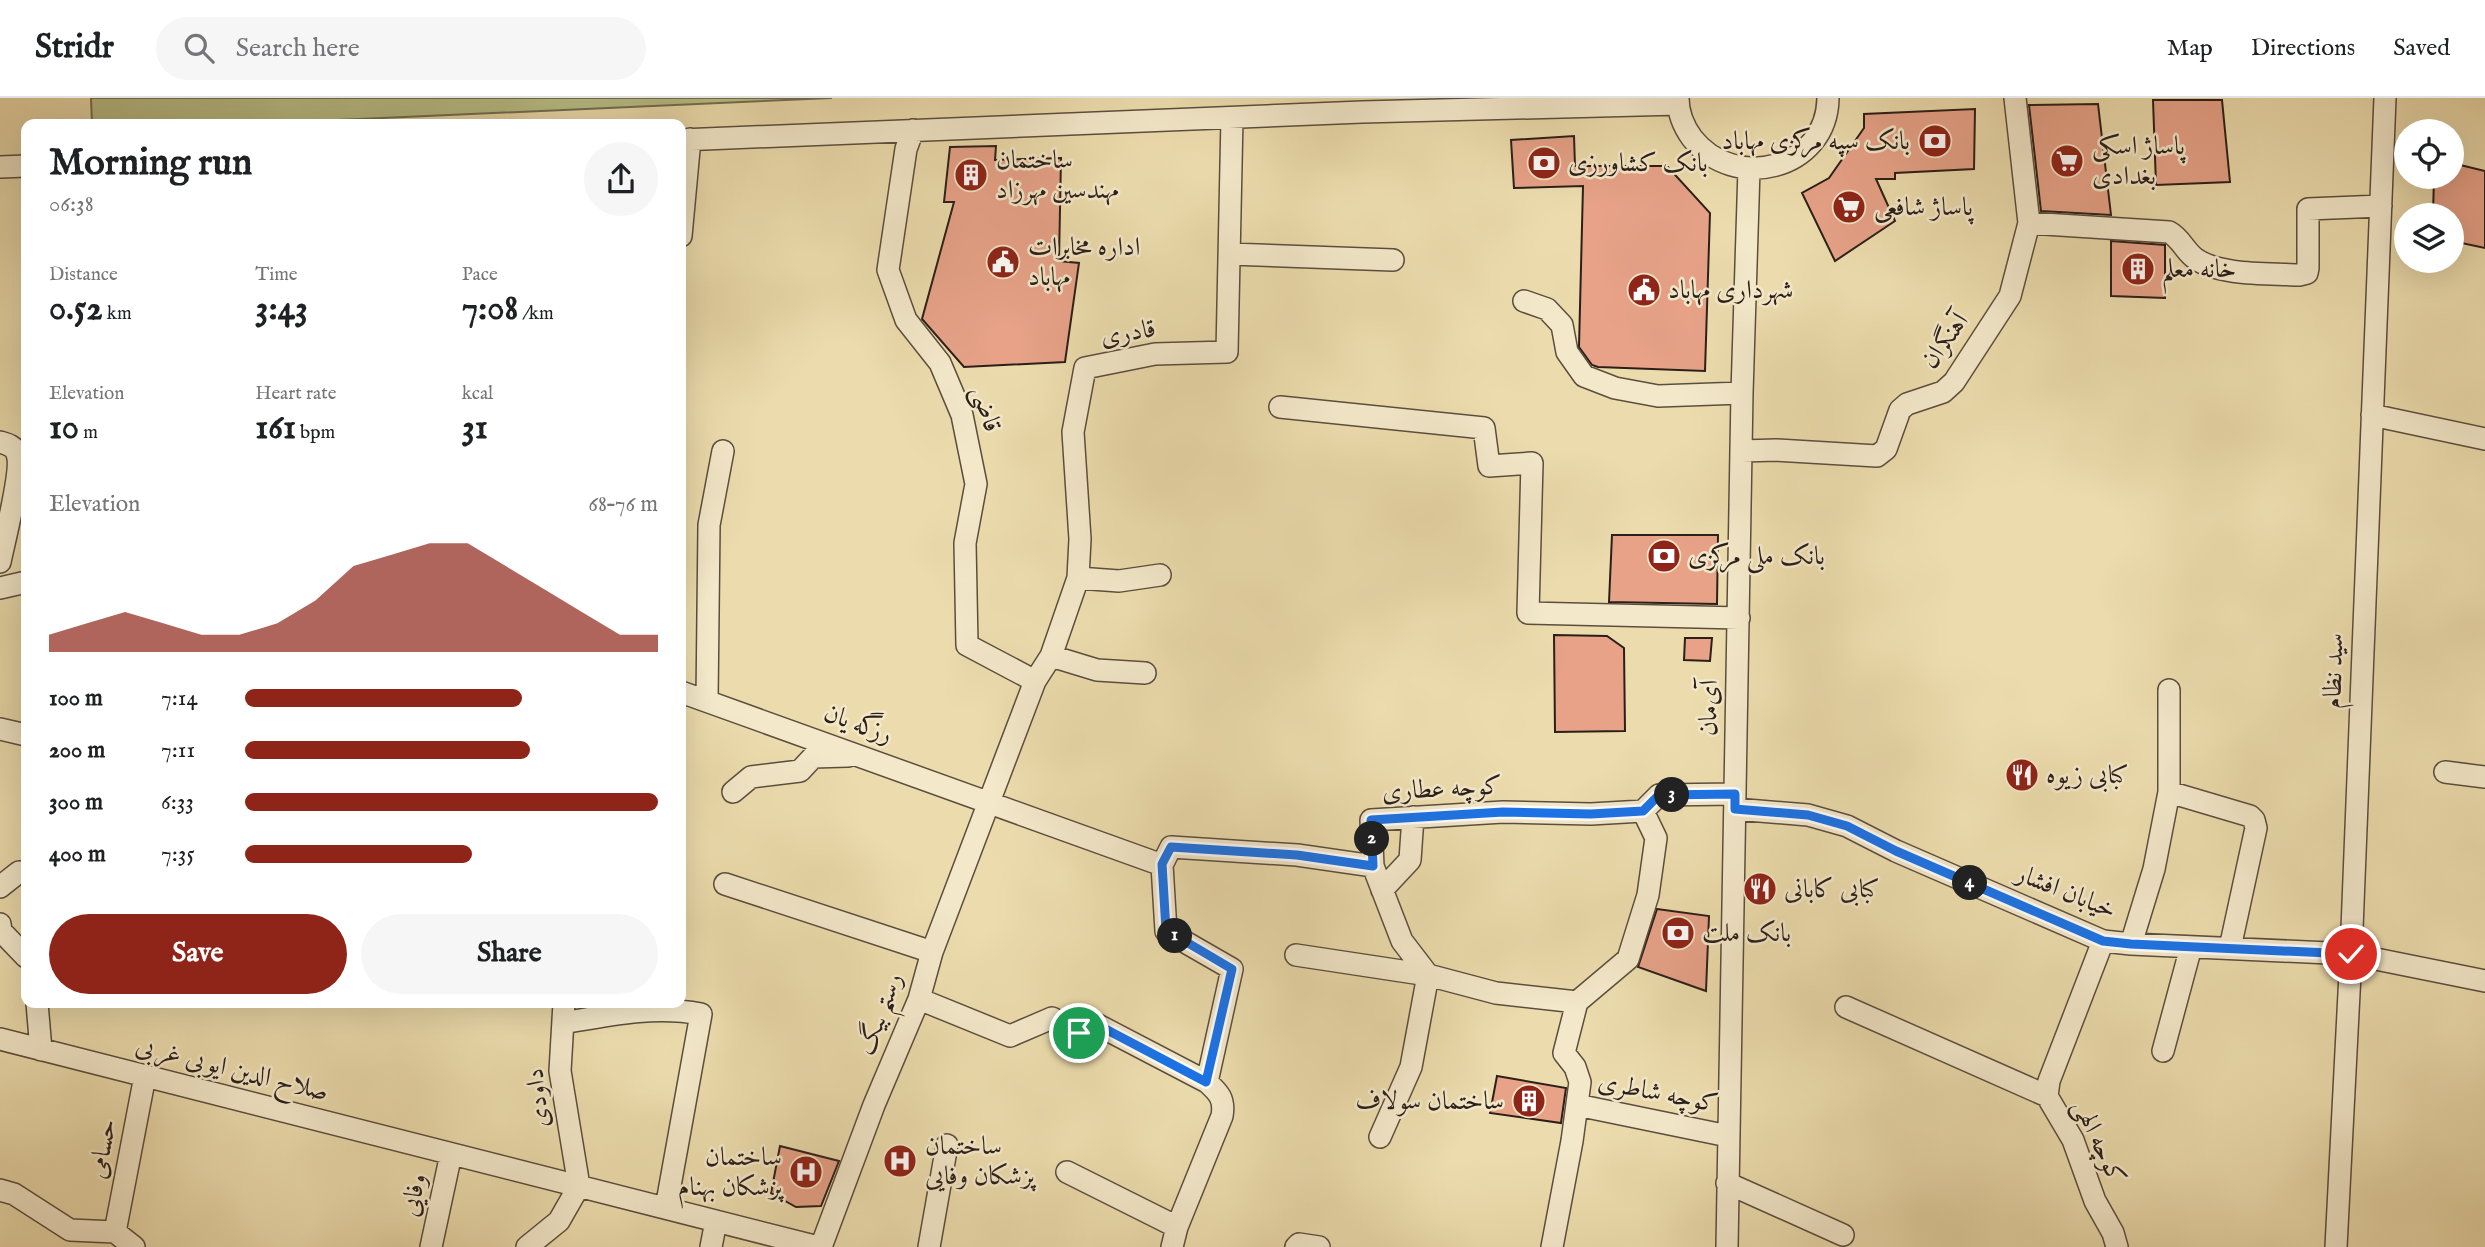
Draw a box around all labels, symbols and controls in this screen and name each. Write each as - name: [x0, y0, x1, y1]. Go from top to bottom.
- search box: [156, 17, 646, 80]
- text: Stridr: [35, 27, 114, 69]
- icon: search: [180, 29, 218, 67]
- text: Search here: [236, 32, 360, 65]
- text: Map: [2167, 33, 2213, 64]
- text: Directions: [2251, 33, 2355, 64]
- text: Saved: [2393, 33, 2450, 64]
- map controls: [2394, 119, 2464, 273]
- button: locate: [2394, 119, 2464, 189]
- bank icon: بانک سپه مرکزی مهاباد: [1916, 122, 1954, 160]
- place label: بانک سپه مرکزی مهاباد: [1722, 125, 1910, 158]
- place label: پاساژ اسکی بغدادی: [2092, 130, 2186, 193]
- text: Morning run: [49, 140, 252, 188]
- button: share: [584, 142, 658, 216]
- supermarket icon: پاساژ اسکی بغدادی: [2048, 142, 2086, 180]
- place label: ساختمان مهندسین مهرزاد: [996, 144, 1119, 207]
- bank icon: بانک کشاورزی: [1525, 144, 1563, 182]
- place label: بانک کشاورزی: [1568, 147, 1708, 180]
- building icon: ساختمان مهندسین مهرزاد: [952, 156, 990, 194]
- supermarket icon: پاساژ شافعی: [1830, 188, 1868, 226]
- text: 06:38: [49, 190, 94, 219]
- place label: پاساژ شافعی: [1874, 191, 1974, 225]
- button: layers: [2394, 203, 2464, 273]
- place label: اداره مخابرات مهاباد: [1028, 231, 1140, 294]
- public building icon: اداره مخابرات مهاباد: [984, 243, 1022, 281]
- building icon: خانه معلم: [2119, 250, 2157, 288]
- place label: خانه معلم: [2162, 253, 2236, 294]
- text: Distance: [49, 263, 118, 287]
- text: Time: [255, 263, 298, 287]
- text: Pace: [462, 263, 498, 287]
- public building icon: شهرداری مهاباد: [1625, 271, 1663, 309]
- place label: شهرداری مهاباد: [1668, 274, 1793, 307]
- text: 0.52: [49, 287, 103, 332]
- text: 3:43: [255, 287, 308, 332]
- text: 7:08: [462, 287, 518, 332]
- text: km: [103, 302, 132, 326]
- text: /km: [518, 302, 554, 326]
- street label: آهنگران: [1914, 305, 1978, 376]
- street label: قادری: [1098, 312, 1158, 354]
- text: Elevation: [49, 382, 124, 406]
- text: Heart rate: [255, 382, 336, 406]
- text: kcal: [462, 382, 493, 406]
- street label: قاضی: [962, 382, 1009, 436]
- text: 10: [49, 406, 79, 451]
- text: 161: [255, 406, 296, 451]
- text: 31: [462, 406, 488, 451]
- text: m: [79, 421, 98, 445]
- text: bpm: [296, 421, 335, 445]
- text: Elevation: [49, 490, 140, 519]
- text: 68–76 m: [588, 490, 658, 519]
- bank icon: بانک ملی مرکزی: [1645, 537, 1683, 575]
- place label: بانک ملی مرکزی: [1688, 540, 1825, 574]
- street label: سید نظام: [2316, 632, 2357, 710]
- street label: آی‌مان: [1692, 677, 1726, 737]
- text: 100 m: [49, 684, 103, 713]
- text: 7:14: [161, 684, 198, 713]
- street label: رزگه یان: [819, 694, 898, 752]
- text: 200 m: [49, 736, 105, 765]
- text: 7:11: [161, 736, 195, 765]
- restaurant icon: کبابى زیوه: [2003, 756, 2041, 794]
- place label: کبابى زیوه: [2046, 759, 2129, 793]
- street label: کوچه عطاری: [1381, 769, 1503, 809]
- pin: 3: [1654, 778, 1690, 812]
- text: 3: [1668, 782, 1675, 806]
- text: 300 m: [49, 788, 103, 817]
- text: 6:33: [161, 788, 194, 817]
- pin: 2: [1354, 822, 1390, 856]
- text: 2: [1367, 826, 1376, 850]
- text: 400 m: [49, 840, 106, 869]
- text: 7:35: [161, 840, 195, 869]
- street label: خیابان افشار: [2008, 856, 2121, 927]
- pin: 4: [1952, 866, 1988, 900]
- restaurant icon: کبابی کابانی: [1741, 870, 1779, 908]
- text: 4: [1965, 870, 1974, 894]
- place label: کبابی کابانی: [1784, 873, 1880, 907]
- button: Save: [49, 914, 347, 994]
- button: Share: [361, 914, 658, 994]
- bank icon: بانک ملت: [1659, 914, 1697, 952]
- place label: بانک ملت: [1702, 917, 1791, 950]
- pin: 1: [1158, 918, 1192, 954]
- text: 1: [1171, 923, 1178, 947]
- pin: [2321, 924, 2381, 984]
- icon: check: [2332, 935, 2370, 973]
- street label: رستم بیگ: [848, 968, 918, 1063]
- pin: [1049, 1003, 1109, 1063]
- icon: arrive: [1060, 1014, 1098, 1052]
- street label: صلاح الدین ایوبی غربی: [131, 1029, 332, 1115]
- street label: کوچه شاطری: [1595, 1065, 1721, 1121]
- street label: داودی: [518, 1067, 558, 1129]
- building icon: ساختمان سولاف: [1510, 1082, 1548, 1120]
- place label: ساختمان سولاف: [1355, 1085, 1504, 1118]
- street label: کوچه الهی: [2065, 1094, 2133, 1190]
- street label: حسامی: [81, 1116, 125, 1182]
- place label: ساختمان پزشکان وفایی: [925, 1130, 1037, 1193]
- place label: ساختمان پزشکان بهنام: [678, 1141, 784, 1209]
- hospital icon: ساختمان پزشکان وفایی: [881, 1142, 919, 1180]
- hospital icon: ساختمان پزشکان بهنام: [787, 1153, 825, 1191]
- street label: وفایی: [393, 1170, 435, 1220]

